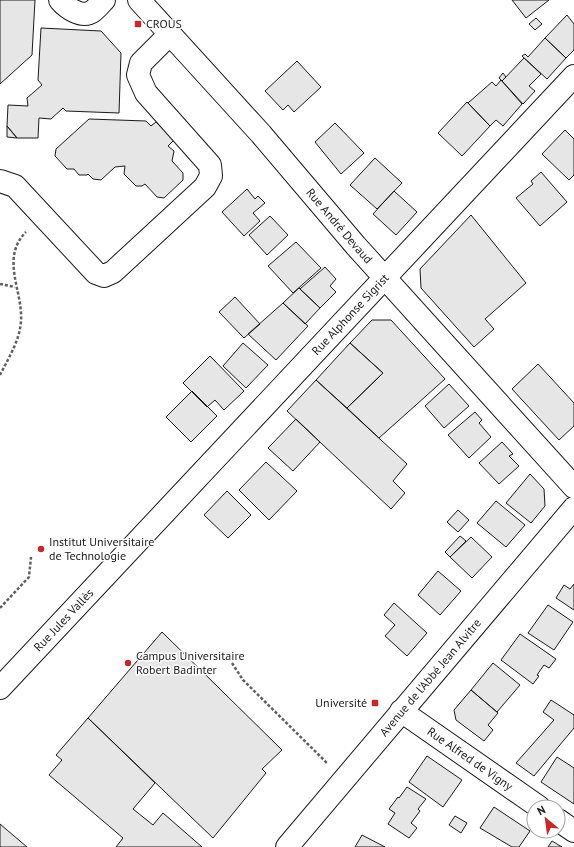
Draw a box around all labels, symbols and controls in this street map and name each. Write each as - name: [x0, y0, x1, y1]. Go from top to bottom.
- place label: CROUS: [146, 16, 182, 31]
- marker: CROUS: [133, 19, 143, 29]
- street label: Rue André Devaud: [303, 185, 376, 266]
- street label: Rue Alphonse Sigrist: [308, 270, 392, 358]
- place label: Institut Universitaire de Technologie: [49, 534, 154, 563]
- marker: Institut Universitaire de Technologie: [36, 544, 46, 554]
- street label: Rue Jules Vallès: [30, 585, 96, 654]
- street label: Avenue de l'Abbé Jean Alvitre: [376, 615, 484, 739]
- place label: Campus Universitaire Robert Badinter: [136, 648, 245, 677]
- marker: Campus Universitaire Robert Badinter: [123, 658, 133, 668]
- place label: Université: [315, 695, 367, 710]
- marker: Université: [370, 698, 380, 708]
- street label: Rue Alfred de Vigny: [425, 724, 516, 794]
- north arrow: [526, 799, 566, 839]
- text: N: [535, 802, 548, 818]

